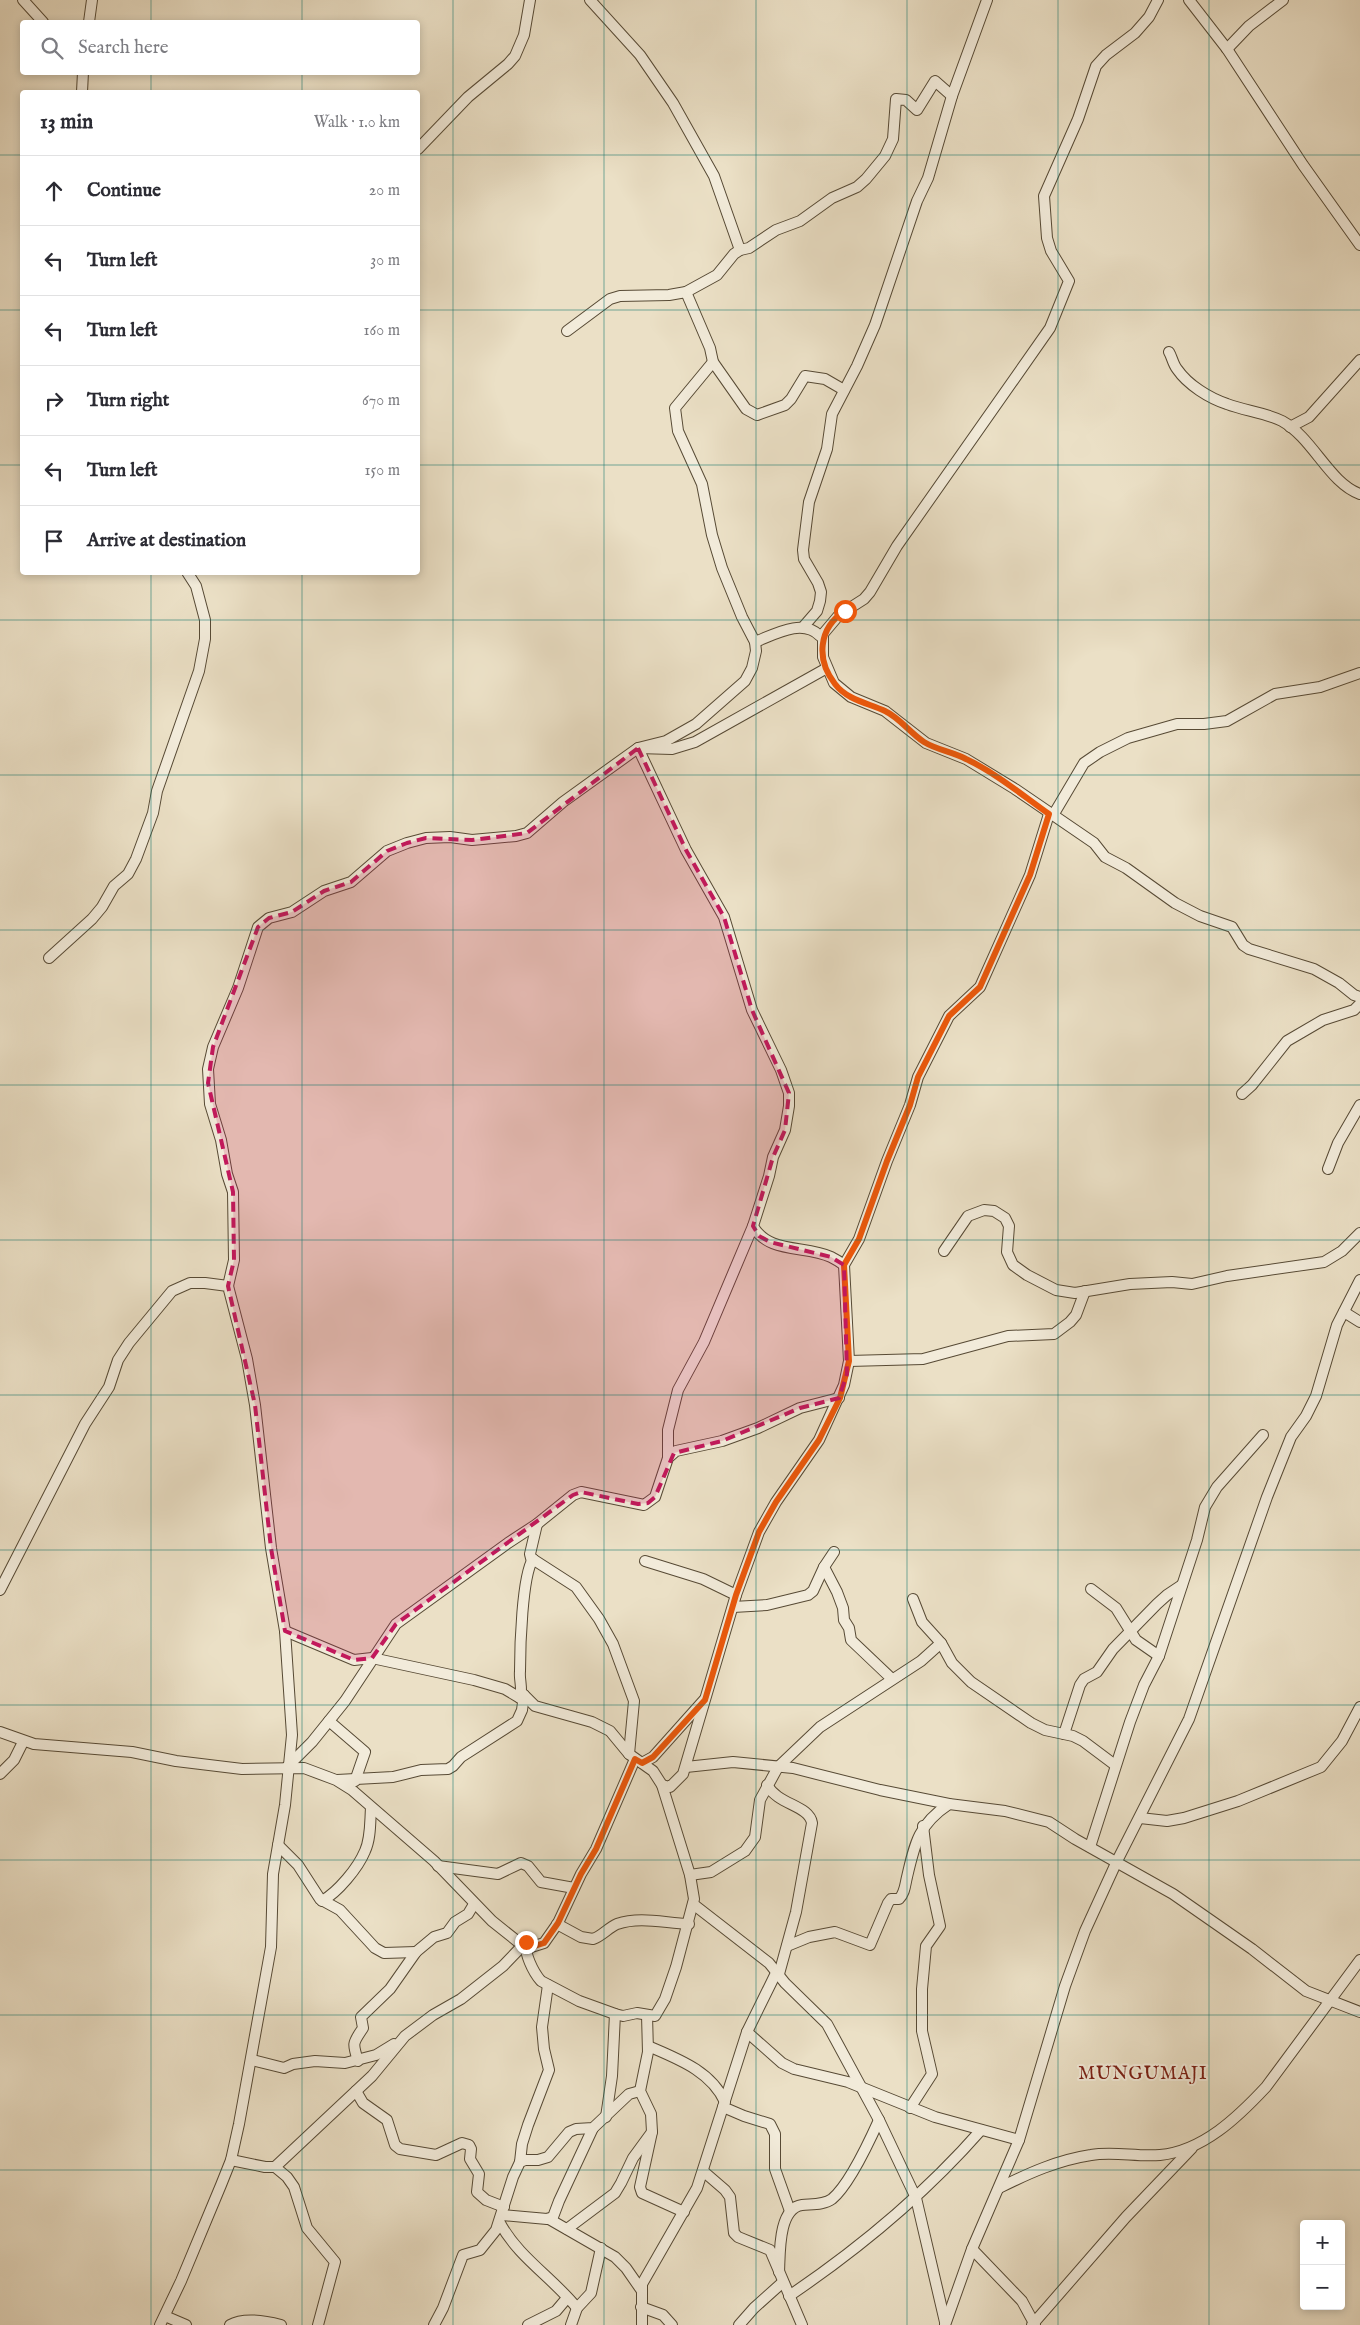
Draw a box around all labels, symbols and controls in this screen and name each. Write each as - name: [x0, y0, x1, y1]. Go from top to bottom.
- search box: [20, 20, 420, 75]
- icon: search: [38, 34, 66, 62]
- text: Search here: [78, 36, 169, 60]
- text: 13 min: [40, 109, 93, 136]
- text: Walk · 1.0 km: [314, 113, 400, 133]
- icon: ahead: [40, 177, 68, 205]
- text: Continue: [87, 179, 161, 203]
- text: 20 m: [369, 181, 400, 201]
- icon: left: [40, 247, 68, 275]
- text: Turn left: [87, 249, 158, 273]
- text: 30 m: [370, 251, 400, 271]
- icon: left: [40, 317, 68, 345]
- text: Turn left: [87, 319, 158, 343]
- text: 160 m: [364, 321, 400, 341]
- icon: right: [40, 387, 68, 415]
- text: Turn right: [87, 389, 169, 413]
- text: 670 m: [362, 391, 400, 411]
- icon: left: [40, 457, 68, 485]
- text: Turn left: [87, 459, 158, 483]
- text: 150 m: [365, 461, 400, 481]
- icon: arrive: [40, 527, 68, 555]
- text: Arrive at destination: [87, 529, 246, 553]
- route start: [834, 600, 857, 623]
- route end: [515, 1931, 538, 1954]
- district label: MUNGUMAJI: [1078, 2063, 1208, 2086]
- map controls: [1300, 2220, 1345, 2310]
- button: +: [1300, 2220, 1345, 2265]
- button: −: [1300, 2265, 1345, 2310]

